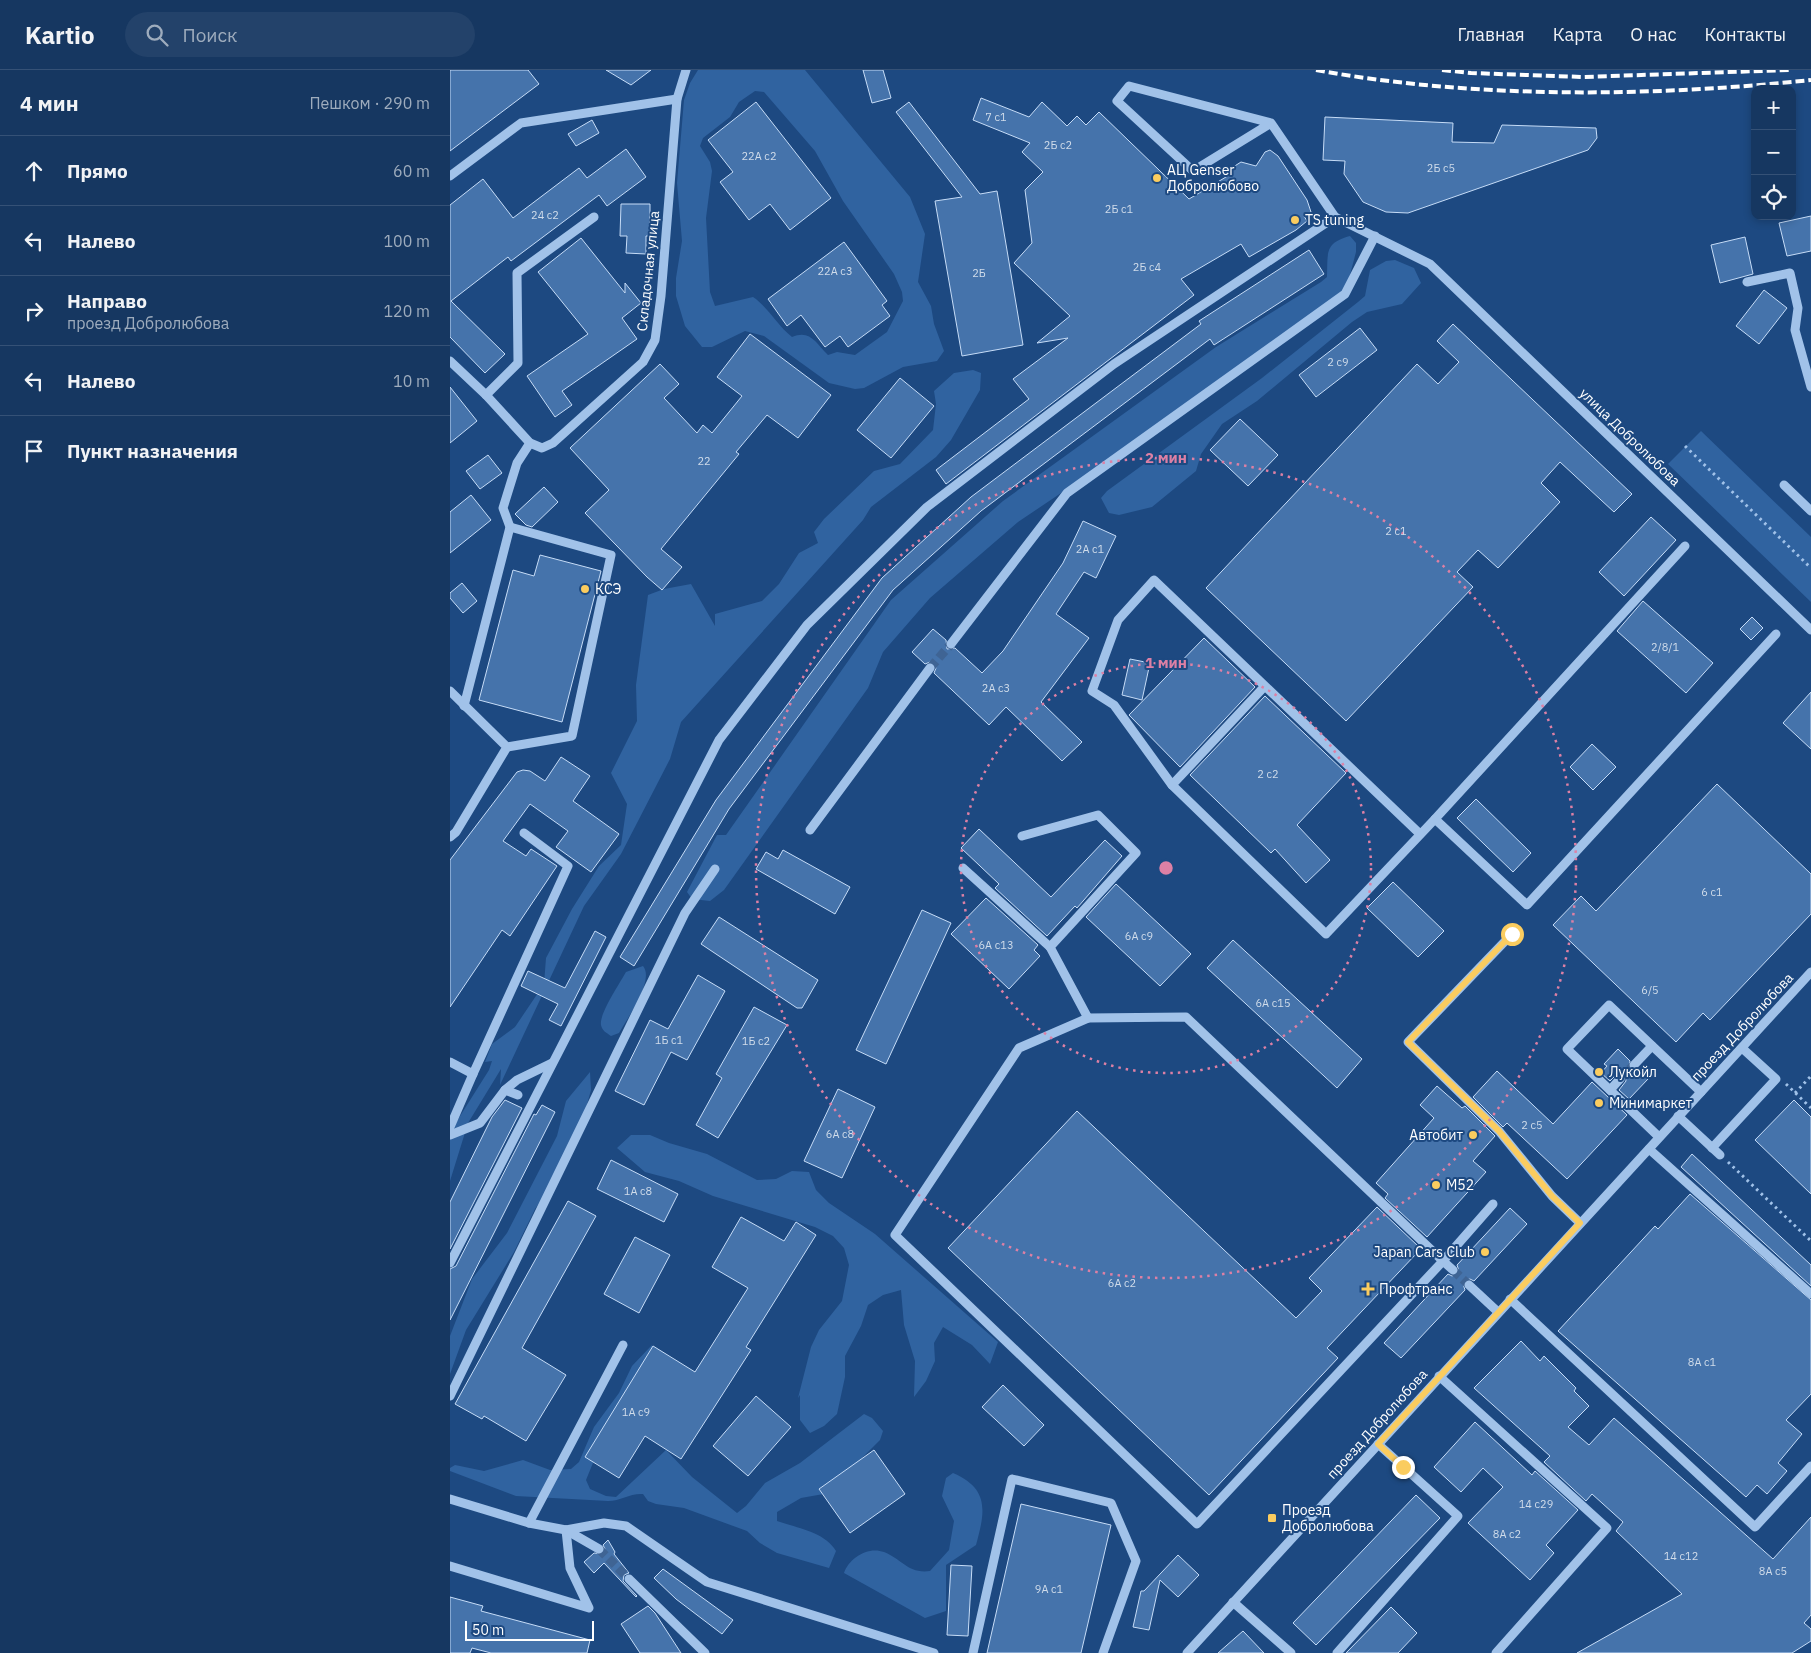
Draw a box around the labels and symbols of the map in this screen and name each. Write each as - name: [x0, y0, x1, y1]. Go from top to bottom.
- house number: 7 с1: [985, 110, 1007, 124]
- house number: 2Б с2: [1044, 138, 1072, 152]
- house number: 22А с2: [742, 149, 776, 163]
- place label: АЦ Genser Добролюбово: [1167, 161, 1259, 195]
- house number: 2Б с5: [1427, 161, 1455, 175]
- marker: АЦ Genser Добролюбово: [1151, 172, 1163, 184]
- house number: 2Б с1: [1105, 202, 1134, 216]
- house number: 24 с2: [531, 208, 559, 222]
- street label: Складочная улица: [633, 209, 663, 332]
- place label: TS tuning: [1305, 211, 1365, 229]
- marker: TS tuning: [1289, 214, 1301, 226]
- house number: 2Б с4: [1133, 260, 1162, 274]
- house number: 22А с3: [818, 264, 852, 278]
- house number: 2Б: [972, 266, 986, 280]
- house number: 2 с9: [1327, 355, 1349, 369]
- street label: улица Добролюбова: [1576, 384, 1685, 490]
- text: 2 мин: [1145, 448, 1187, 467]
- house number: 22: [697, 454, 711, 468]
- house number: 2 с1: [1385, 524, 1407, 538]
- house number: 2А с1: [1076, 542, 1105, 556]
- place label: КСЭ: [595, 580, 622, 598]
- marker: КСЭ: [579, 583, 591, 595]
- house number: 2/8/1: [1651, 640, 1680, 654]
- text: 1 мин: [1145, 653, 1187, 672]
- house number: 2А с3: [982, 681, 1010, 695]
- house number: 2 с2: [1257, 767, 1279, 781]
- centre of rings: [1157, 859, 1175, 877]
- house number: 6 с1: [1701, 885, 1723, 899]
- route start: [1501, 923, 1524, 946]
- house number: 6А с9: [1125, 929, 1153, 943]
- house number: 6А с13: [979, 938, 1013, 952]
- street label: проезд Добролюбова: [1687, 969, 1797, 1085]
- house number: 6/5: [1641, 983, 1659, 997]
- house number: 6А с15: [1256, 996, 1290, 1010]
- house number: 1Б с1: [655, 1033, 684, 1047]
- house number: 1Б с2: [742, 1034, 770, 1048]
- place label: Лукойл: [1609, 1063, 1657, 1081]
- marker: Лукойл: [1593, 1066, 1605, 1078]
- place label: Минимаркет: [1609, 1094, 1692, 1112]
- marker: Минимаркет: [1593, 1097, 1605, 1109]
- house number: 2 с5: [1521, 1118, 1543, 1132]
- place label: Автобит: [1409, 1126, 1463, 1144]
- house number: 6А с8: [826, 1127, 854, 1141]
- marker: Автобит: [1467, 1129, 1479, 1141]
- place label: M52: [1446, 1176, 1474, 1194]
- marker: M52: [1430, 1179, 1442, 1191]
- house number: 1А с8: [624, 1184, 652, 1198]
- place label: Japan Cars Club: [1374, 1243, 1475, 1261]
- marker: Japan Cars Club: [1479, 1246, 1491, 1258]
- house number: 6А с2: [1108, 1276, 1136, 1290]
- place label: Профтранс: [1379, 1280, 1453, 1298]
- marker: Профтранс: [1361, 1282, 1375, 1296]
- house number: 8А с1: [1688, 1355, 1717, 1369]
- street label: проезд Добролюбова: [1323, 1365, 1432, 1483]
- house number: 1А с9: [622, 1405, 650, 1419]
- route end: [1392, 1456, 1415, 1479]
- house number: 14 с29: [1519, 1497, 1553, 1511]
- place label: Проезд Добролюбова: [1282, 1501, 1374, 1535]
- marker: Проезд Добролюбова: [1266, 1512, 1278, 1524]
- house number: 8А с2: [1493, 1527, 1521, 1541]
- house number: 14 с12: [1664, 1549, 1698, 1563]
- house number: 8А с5: [1759, 1564, 1787, 1578]
- house number: 9А с1: [1035, 1582, 1064, 1596]
- scale bar: [465, 1618, 594, 1641]

